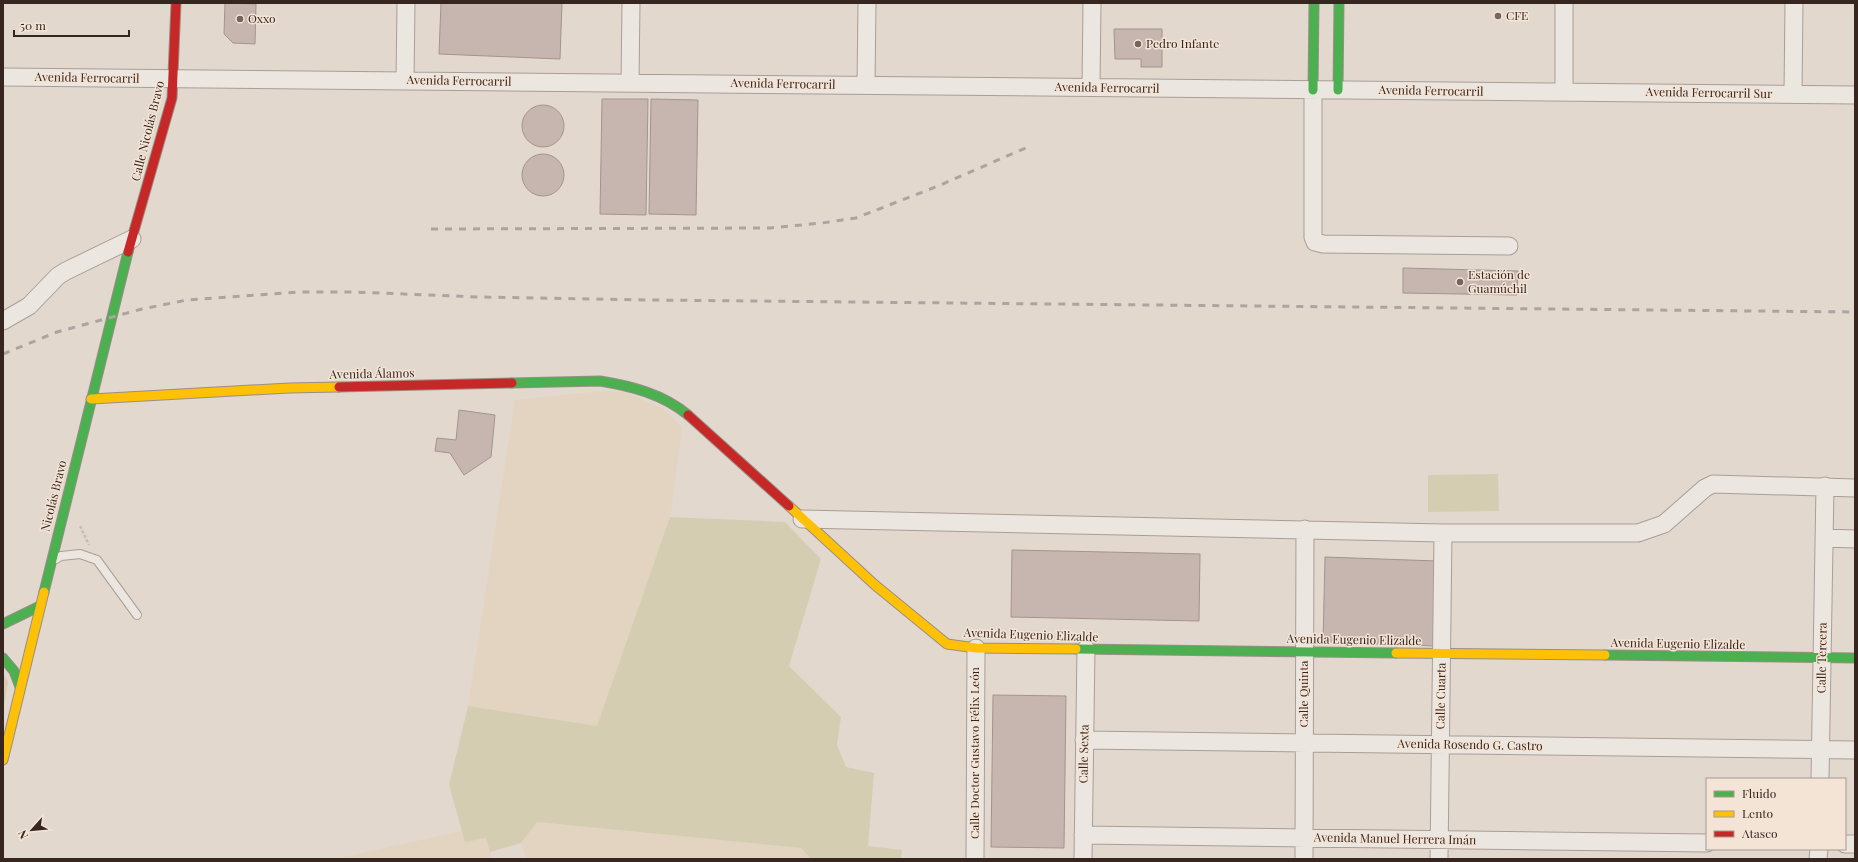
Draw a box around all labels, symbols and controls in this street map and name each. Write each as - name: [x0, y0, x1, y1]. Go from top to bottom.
- place label: CFE: [1506, 7, 1528, 23]
- place label: Oxxo: [248, 10, 276, 26]
- marker: CFE: [1493, 11, 1503, 21]
- scale bar: [14, 12, 129, 38]
- marker: Oxxo: [235, 14, 245, 24]
- text: 50 m: [20, 17, 46, 33]
- place label: Pedro Infante: [1146, 35, 1219, 51]
- marker: Pedro Infante: [1133, 39, 1143, 49]
- street label: Avenida Ferrocarril: [33, 68, 140, 86]
- street label: Avenida Ferrocarril: [405, 71, 512, 89]
- street label: Avenida Ferrocarril: [729, 74, 836, 92]
- street label: Calle Nicolás Bravo: [127, 78, 167, 183]
- street label: Avenida Ferrocarril: [1053, 78, 1160, 96]
- street label: Avenida Ferrocarril: [1377, 81, 1484, 99]
- street label: Avenida Ferrocarril Sur: [1645, 83, 1773, 101]
- place label: Estación de Guamúchil: [1468, 266, 1530, 296]
- marker: Estación de Guamúchil: [1455, 277, 1465, 287]
- street label: Avenida Álamos: [328, 364, 415, 382]
- street label: Nicolás Bravo: [36, 458, 70, 533]
- street label: Calle Tercera: [1812, 622, 1830, 694]
- street label: Avenida Eugenio Elizalde: [962, 624, 1099, 644]
- street label: Avenida Eugenio Elizalde: [1285, 630, 1422, 648]
- street label: Avenida Eugenio Elizalde: [1609, 634, 1746, 652]
- street label: Calle Quinta: [1295, 661, 1311, 727]
- street label: Calle Cuarta: [1431, 662, 1449, 730]
- street label: Calle Doctor Gustavo Félix León: [966, 667, 982, 839]
- street label: Calle Sexta: [1074, 724, 1092, 784]
- street label: Avenida Rosendo G. Castro: [1396, 735, 1543, 753]
- legend: [1706, 778, 1846, 850]
- text: Fluido: [1742, 785, 1777, 801]
- text: Lento: [1742, 805, 1774, 821]
- north arrow: [12, 810, 52, 850]
- text: Atasco: [1741, 825, 1778, 841]
- text: N: [14, 828, 31, 842]
- street label: Avenida Manuel Herrera Imán: [1313, 829, 1476, 847]

